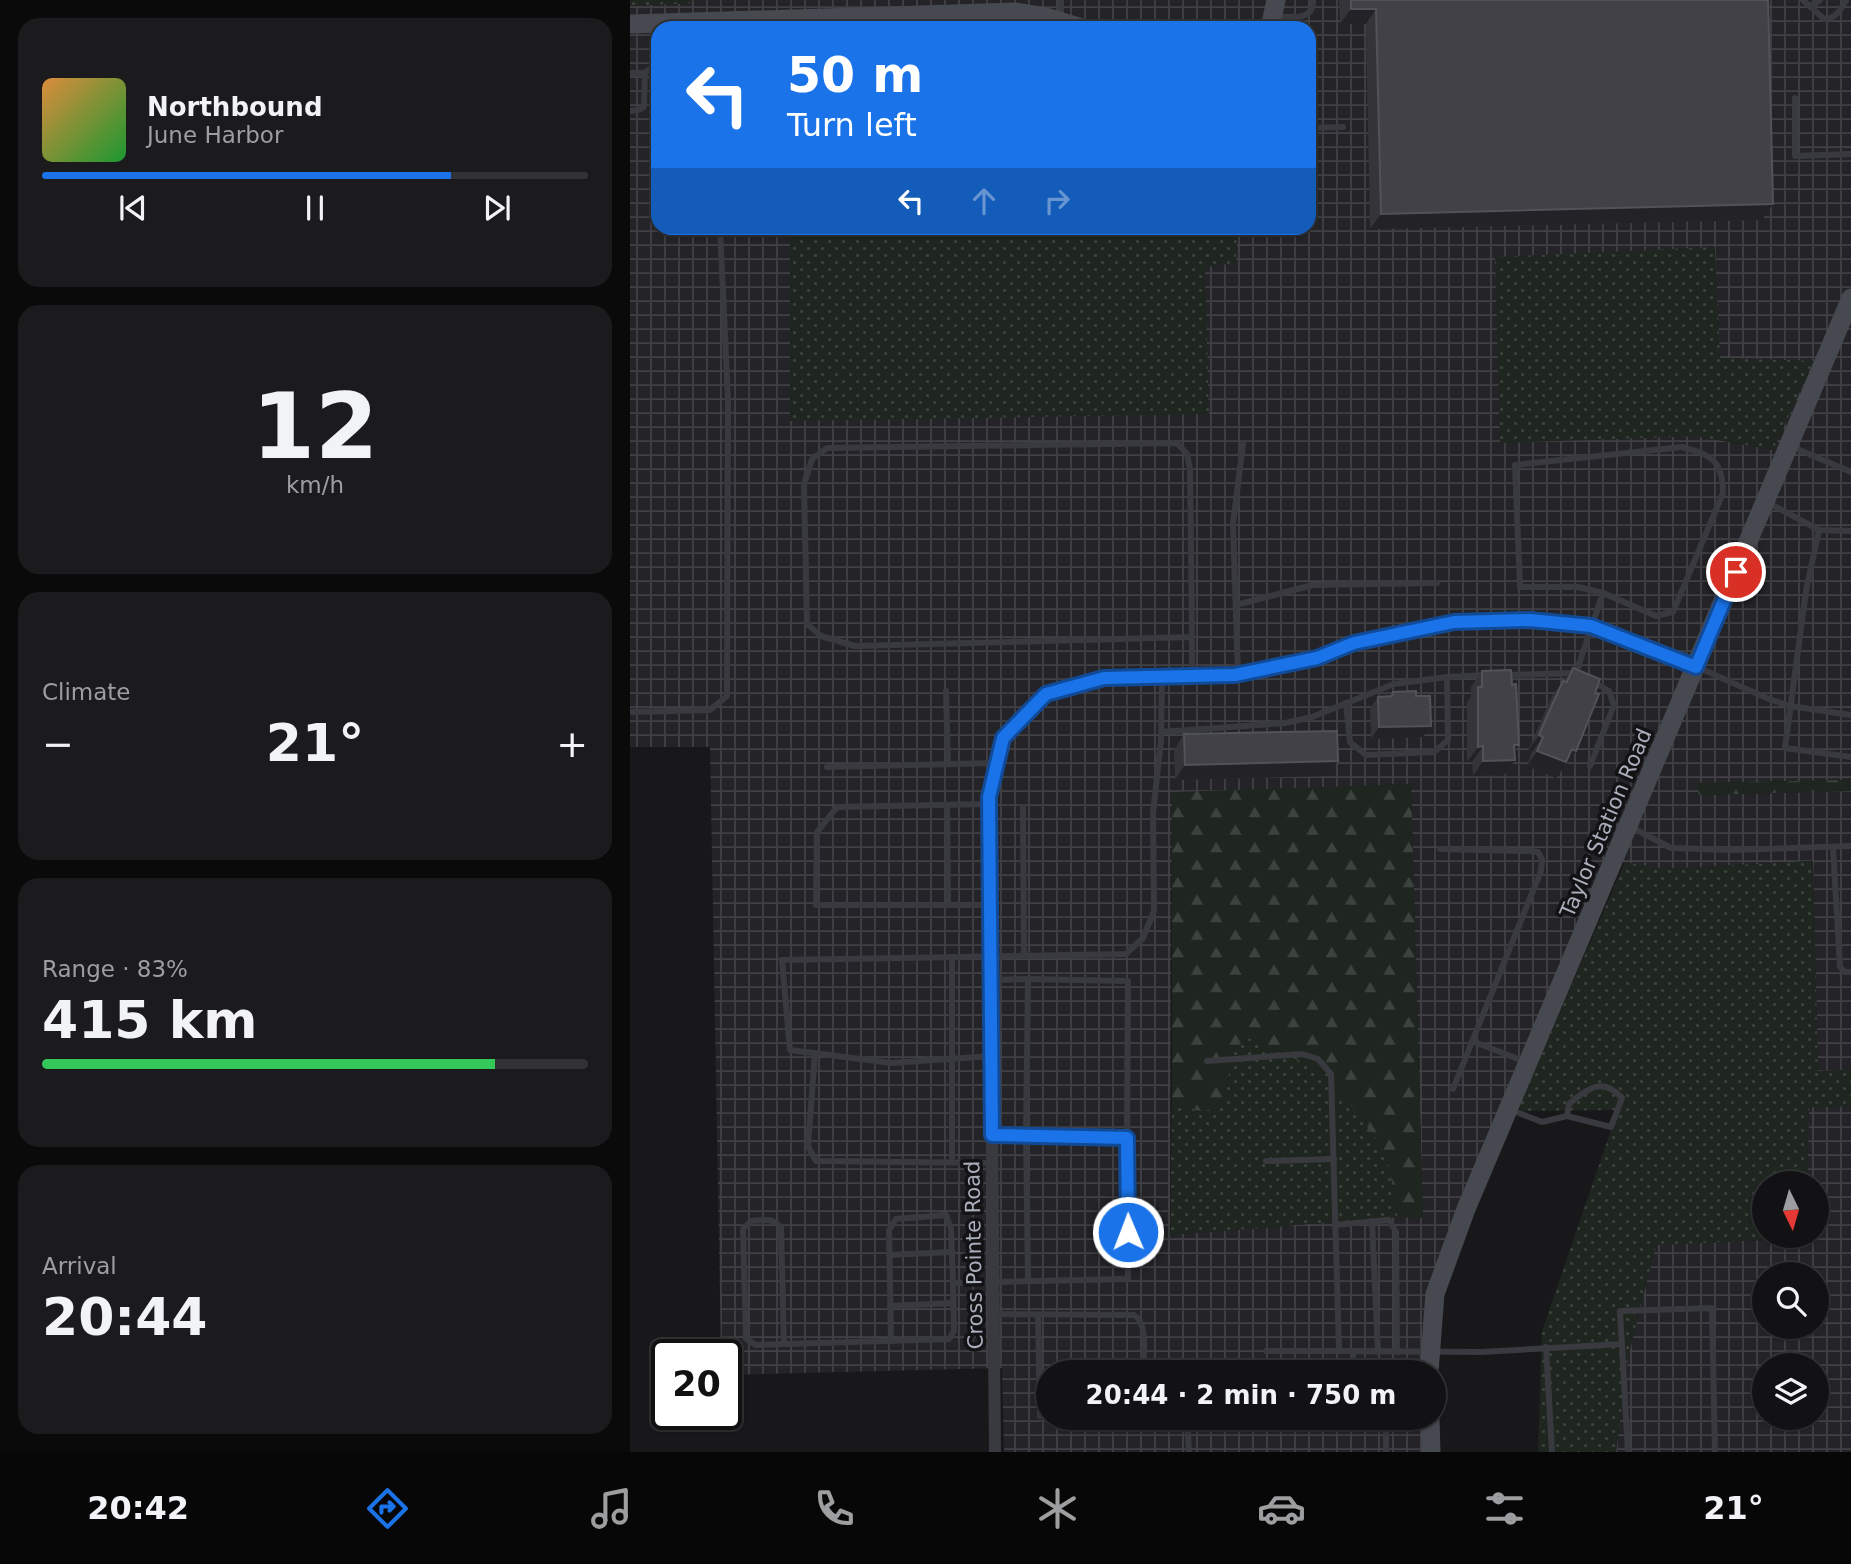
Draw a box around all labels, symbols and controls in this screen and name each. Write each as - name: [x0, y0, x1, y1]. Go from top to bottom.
- text: 50 m: [787, 47, 923, 104]
- icon: left: [672, 49, 763, 140]
- text: Northbound: [147, 92, 323, 122]
- text: Turn left: [787, 106, 917, 144]
- text: June Harbor: [147, 122, 283, 148]
- icon: left: [892, 182, 930, 220]
- icon: ahead: [965, 182, 1003, 220]
- icon: right: [1038, 182, 1076, 220]
- icon: previous: [114, 189, 152, 227]
- icon: pause: [296, 189, 334, 227]
- icon: next: [478, 189, 516, 227]
- text: 12: [252, 374, 378, 479]
- text: km/h: [286, 472, 344, 498]
- pin: [1706, 542, 1766, 602]
- icon: arrive: [1717, 553, 1755, 591]
- text: Climate: [42, 679, 131, 705]
- text: 21°: [266, 713, 364, 773]
- text: −: [42, 722, 74, 766]
- text: +: [556, 722, 588, 766]
- street label: Taylor Station Road: [1555, 725, 1657, 922]
- text: Range · 83%: [42, 956, 188, 982]
- text: 415 km: [42, 990, 257, 1050]
- street label: Cross Pointe Road: [960, 1160, 988, 1350]
- north arrow: [1752, 1171, 1829, 1248]
- map controls: [1752, 1171, 1829, 1430]
- position arrow: [1091, 1195, 1165, 1269]
- text: Arrival: [42, 1253, 117, 1279]
- button: search: [1752, 1262, 1829, 1339]
- text: 20:44: [42, 1287, 208, 1347]
- speed limit sign: 20: [651, 1339, 742, 1430]
- button: layers: [1752, 1353, 1829, 1430]
- text: 20:44 · 2 min · 750 m: [1086, 1380, 1396, 1410]
- icon: directions: [363, 1484, 412, 1533]
- icon: music: [587, 1484, 636, 1533]
- icon: phone: [810, 1484, 859, 1533]
- icon: climate: [1033, 1484, 1082, 1533]
- icon: car: [1257, 1484, 1306, 1533]
- icon: filters: [1480, 1484, 1529, 1533]
- text: 20:42: [87, 1489, 189, 1527]
- text: 21°: [1703, 1489, 1764, 1527]

